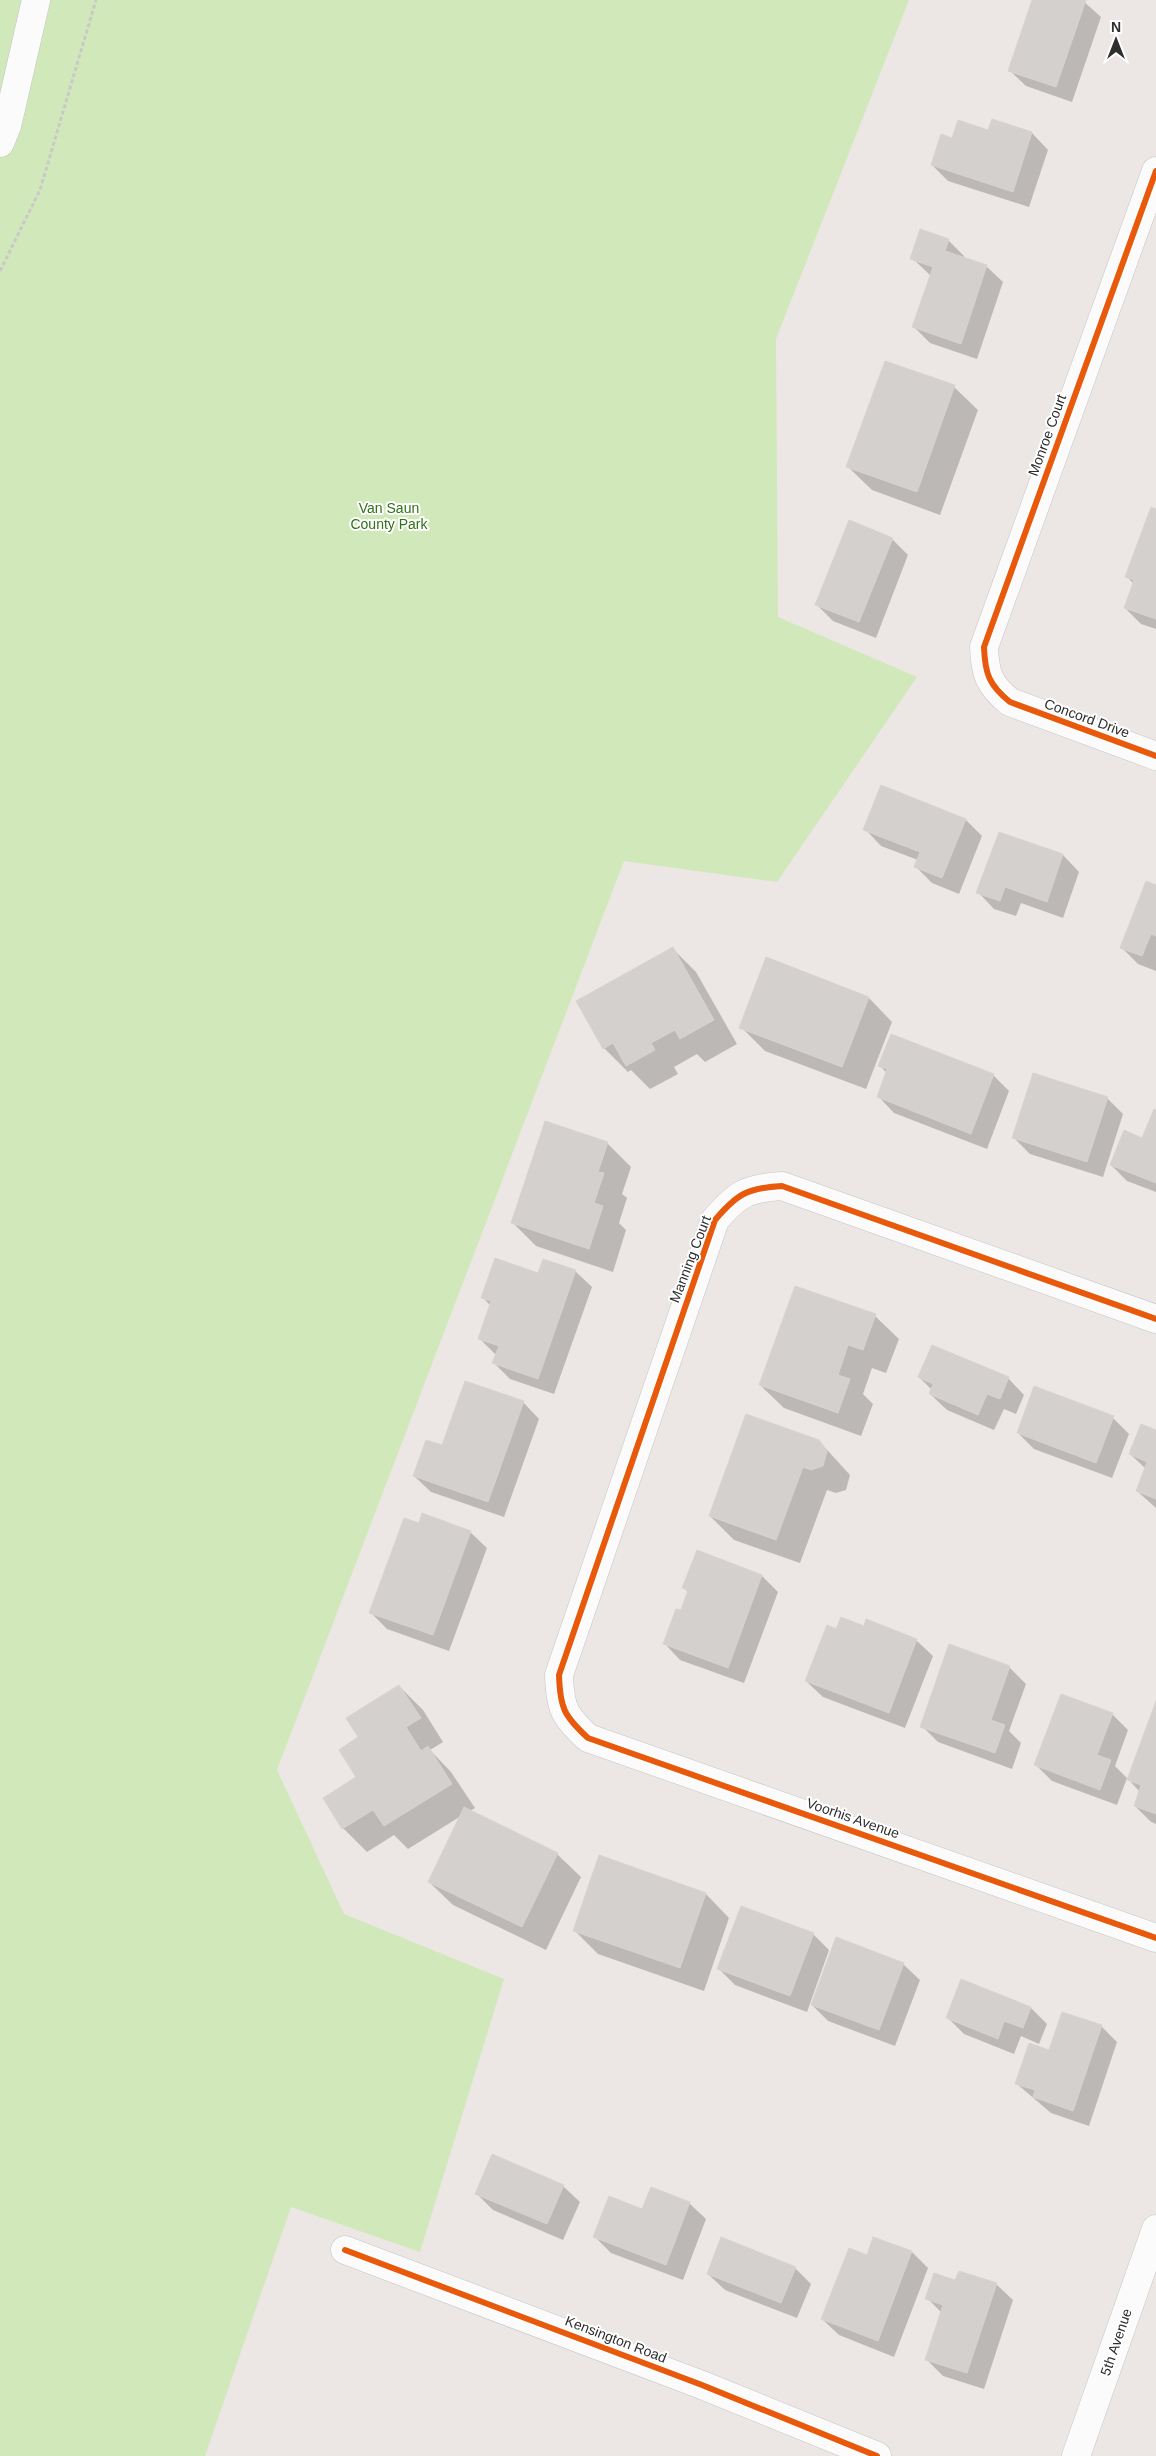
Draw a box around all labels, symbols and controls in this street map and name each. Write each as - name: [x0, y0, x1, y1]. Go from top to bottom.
- north arrow: [1091, 15, 1141, 65]
- text: N: [1111, 19, 1121, 35]
- street label: Monroe Court: [1025, 392, 1069, 478]
- park label: Van Saun County Park: [350, 500, 429, 532]
- street label: Concord Drive: [1042, 695, 1132, 741]
- street label: Manning Court: [666, 1213, 714, 1305]
- street label: Voorhis Avenue: [805, 1795, 902, 1841]
- street label: 5th Avenue: [1097, 2306, 1135, 2378]
- street label: Kensington Road: [563, 2312, 669, 2366]

